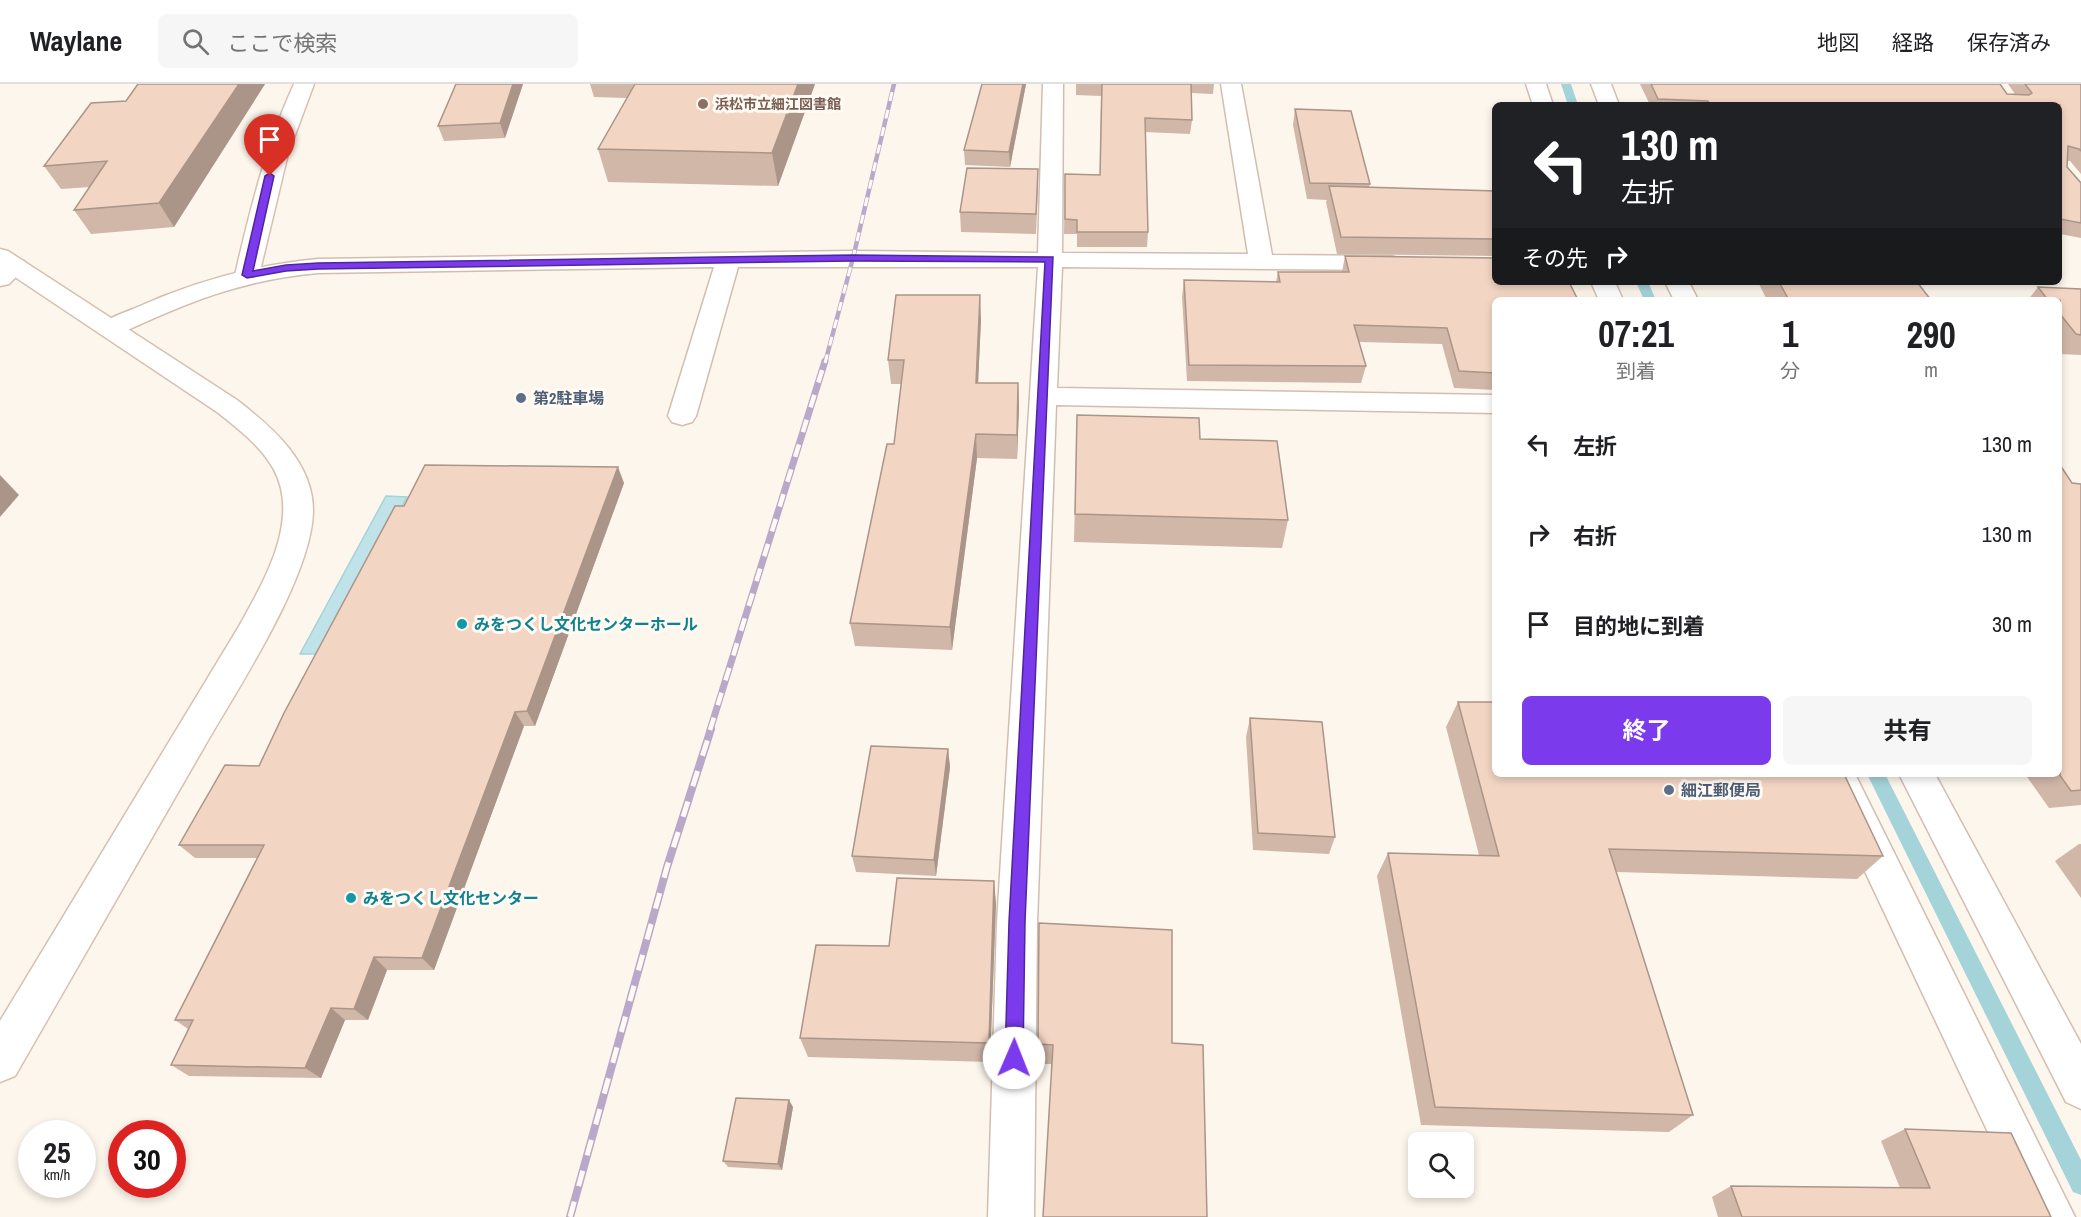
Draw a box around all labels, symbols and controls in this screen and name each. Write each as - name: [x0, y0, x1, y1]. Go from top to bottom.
- search box: [158, 14, 578, 68]
- text: Waylane: [30, 22, 122, 60]
- icon: search: [179, 25, 212, 58]
- text: ここで検索: [227, 28, 337, 58]
- text: 地図: [1817, 28, 1859, 57]
- text: 経路: [1892, 28, 1934, 57]
- text: 保存済み: [1967, 28, 2051, 57]
- place label: 浜松市立細江図書館: [715, 95, 841, 113]
- marker: 浜松市立細江図書館: [696, 97, 710, 111]
- pin: [244, 114, 295, 176]
- text: 130 m: [1621, 117, 1719, 173]
- icon: arrive: [253, 123, 286, 156]
- icon: left: [1522, 126, 1600, 204]
- text: 左折: [1621, 174, 1675, 210]
- icon: right: [1600, 240, 1633, 273]
- text: その先: [1522, 243, 1588, 273]
- text: 07:21: [1598, 310, 1674, 358]
- text: 1: [1782, 310, 1798, 358]
- text: 290: [1906, 311, 1956, 359]
- text: m: [1924, 356, 1938, 383]
- text: 到着: [1616, 357, 1656, 384]
- text: 分: [1780, 357, 1800, 384]
- place label: 第2駐車場: [533, 387, 604, 409]
- marker: 第2駐車場: [514, 391, 528, 405]
- icon: left: [1522, 428, 1555, 461]
- text: 130 m: [1982, 429, 2032, 459]
- text: 左折: [1573, 431, 1617, 461]
- icon: right: [1522, 518, 1555, 551]
- text: 130 m: [1982, 519, 2032, 549]
- text: 右折: [1573, 521, 1617, 551]
- icon: arrive: [1522, 608, 1555, 641]
- text: 30 m: [1992, 609, 2032, 639]
- text: 目的地に到着: [1573, 611, 1705, 641]
- place label: みをつくし文化センターホール: [474, 613, 698, 635]
- marker: みをつくし文化センターホール: [455, 617, 469, 631]
- button: 終了: [1522, 696, 1771, 765]
- button: 共有: [1783, 696, 2032, 765]
- place label: 細江郵便局: [1681, 779, 1761, 801]
- marker: 細江郵便局: [1662, 783, 1676, 797]
- place label: みをつくし文化センター: [363, 887, 539, 909]
- marker: みをつくし文化センター: [344, 891, 358, 905]
- position arrow: [982, 1026, 1046, 1090]
- speed limit sign: 30: [108, 1120, 186, 1198]
- text: 25: [43, 1132, 71, 1172]
- map controls: [1408, 1132, 1474, 1198]
- button: search: [1408, 1132, 1474, 1198]
- text: km/h: [44, 1164, 70, 1185]

